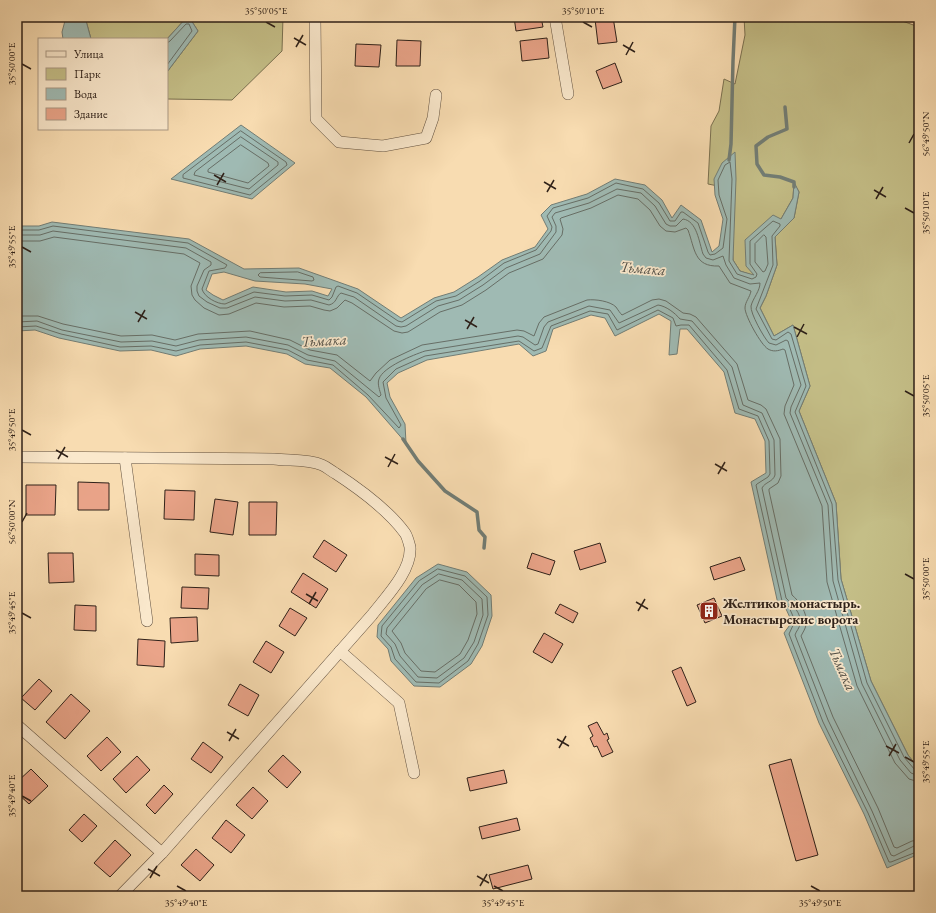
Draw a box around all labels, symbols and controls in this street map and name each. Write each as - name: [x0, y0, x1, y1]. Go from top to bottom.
- text: 35°50'05"E: [245, 4, 288, 17]
- text: 35°50'10"E: [562, 4, 605, 17]
- legend: [38, 38, 168, 130]
- text: 35°50'00"E: [5, 42, 18, 85]
- text: Улица: [73, 46, 104, 62]
- text: Парк: [74, 66, 101, 82]
- text: Вода: [74, 86, 97, 102]
- text: Здание: [74, 106, 108, 122]
- text: 56°49'50"N: [919, 111, 932, 156]
- text: 35°50'10"E: [919, 191, 932, 234]
- text: 35°49'55"E: [5, 225, 18, 268]
- water label: Тьмака: [620, 257, 666, 279]
- water label: Тьмака: [301, 329, 347, 351]
- text: 35°50'05"E: [919, 374, 932, 417]
- text: 35°49'50"E: [5, 408, 18, 451]
- text: 56°50'00"N: [5, 499, 18, 544]
- text: 35°50'00"E: [919, 557, 932, 600]
- text: 35°49'45"E: [5, 591, 18, 634]
- place label: Желтиков монастырь. Монастырские ворота: [722, 594, 860, 628]
- building icon: Желтиков монастырь. Монастырские ворота: [698, 600, 720, 622]
- water label: Тьмака: [825, 644, 861, 694]
- text: 35°49'55"E: [919, 740, 932, 783]
- text: 35°49'40"E: [5, 774, 18, 817]
- text: 35°49'40"E: [165, 896, 208, 909]
- text: 35°49'45"E: [482, 896, 525, 909]
- text: 35°49'50"E: [799, 896, 842, 909]

